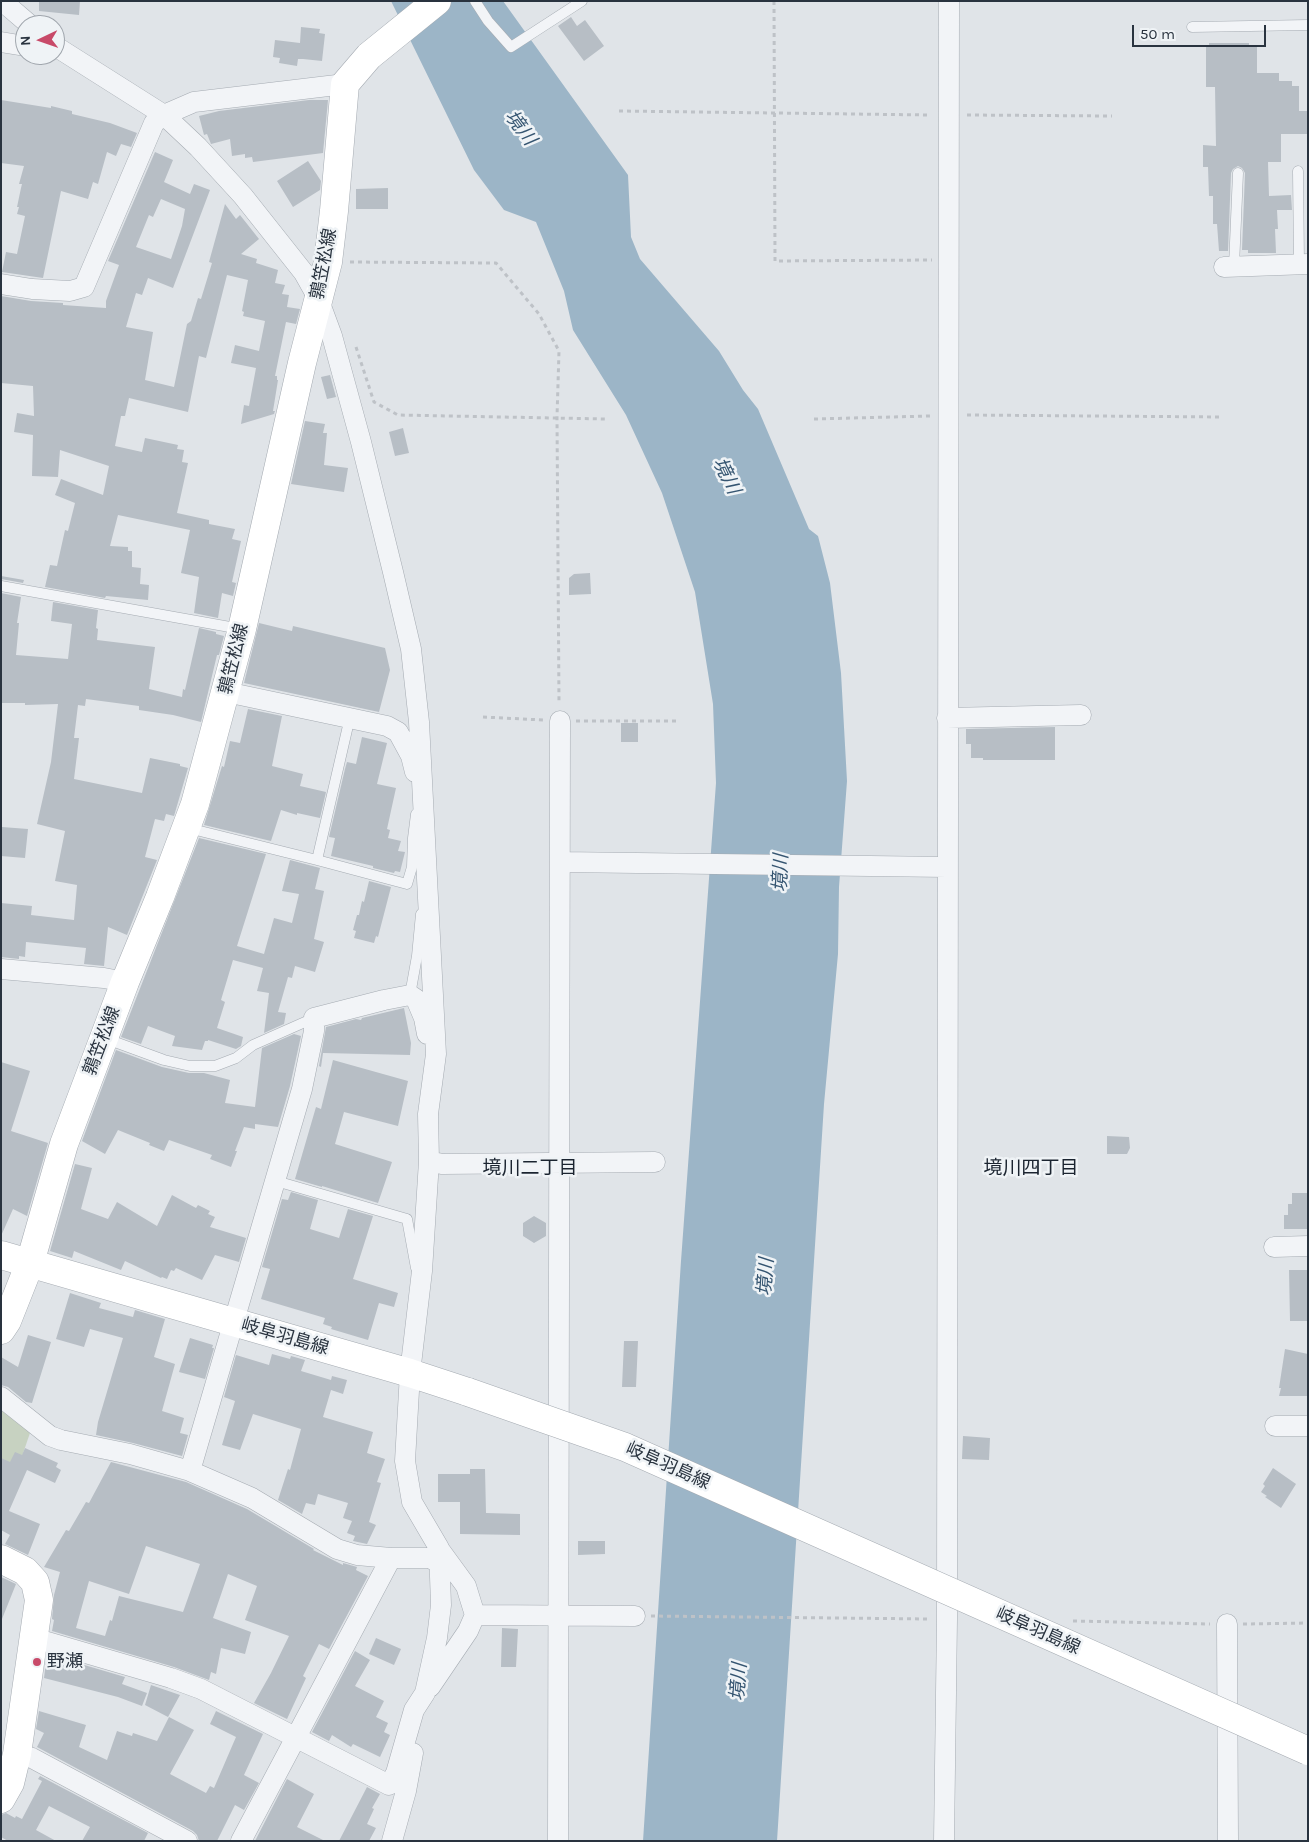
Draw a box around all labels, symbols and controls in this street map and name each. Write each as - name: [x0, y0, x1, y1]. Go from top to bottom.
- north arrow: [15, 15, 65, 65]
- scale bar: [1134, 15, 1268, 47]
- text: 50 m: [1140, 25, 1175, 43]
- text: N: [17, 35, 34, 46]
- water label: 境川: [499, 106, 541, 150]
- street label: 鶉笠松線: [307, 227, 341, 301]
- water label: 境川: [707, 454, 745, 498]
- street label: 鶉笠松線: [215, 621, 253, 697]
- water label: 境川: [769, 854, 793, 892]
- street label: 鶉笠松線: [79, 1004, 125, 1078]
- district label: 境川二丁目: [483, 1158, 577, 1180]
- district label: 境川四丁目: [984, 1158, 1078, 1180]
- water label: 境川: [753, 1257, 779, 1297]
- street label: 岐阜羽島線: [239, 1314, 331, 1360]
- street label: 岐阜羽島線: [622, 1438, 714, 1494]
- street label: 岐阜羽島線: [992, 1603, 1084, 1659]
- place label: 野瀬: [47, 1651, 83, 1673]
- marker: 野瀬: [31, 1656, 43, 1668]
- water label: 境川: [726, 1662, 752, 1702]

